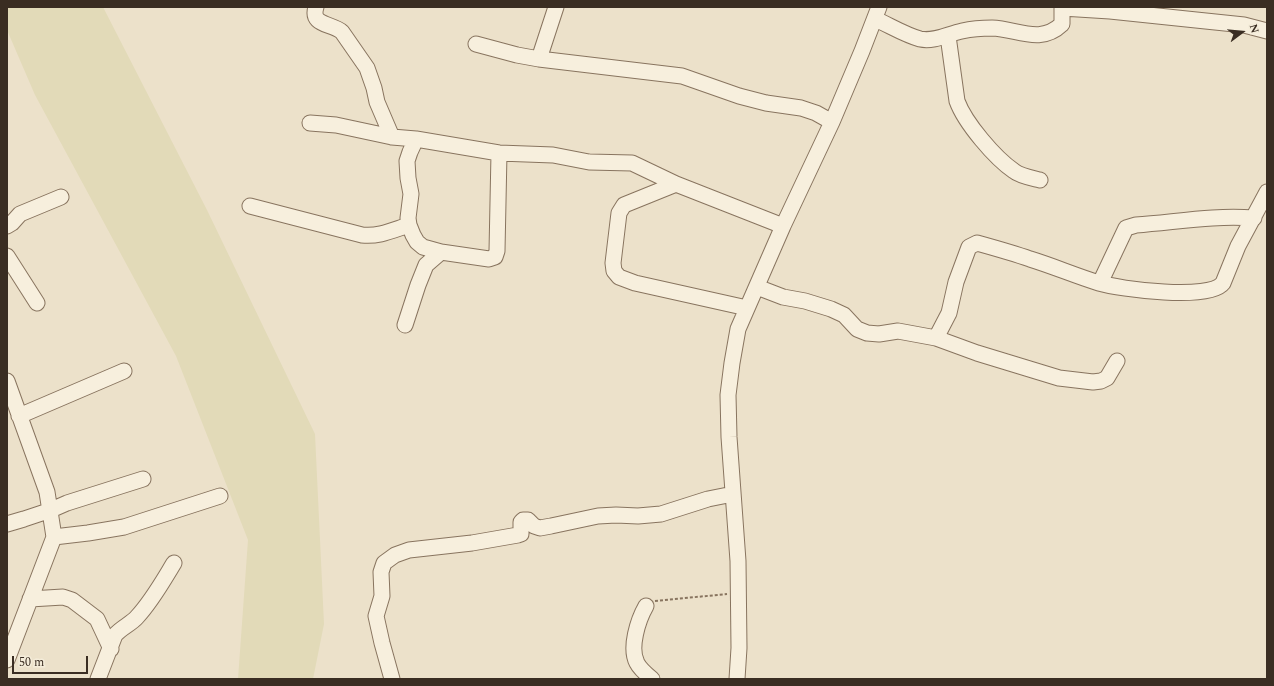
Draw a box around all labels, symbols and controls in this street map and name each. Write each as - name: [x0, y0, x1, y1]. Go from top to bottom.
- north arrow: [1222, 12, 1262, 52]
- text: N: [1245, 22, 1263, 35]
- scale bar: [14, 648, 90, 674]
- text: 50 m: [19, 653, 44, 672]

